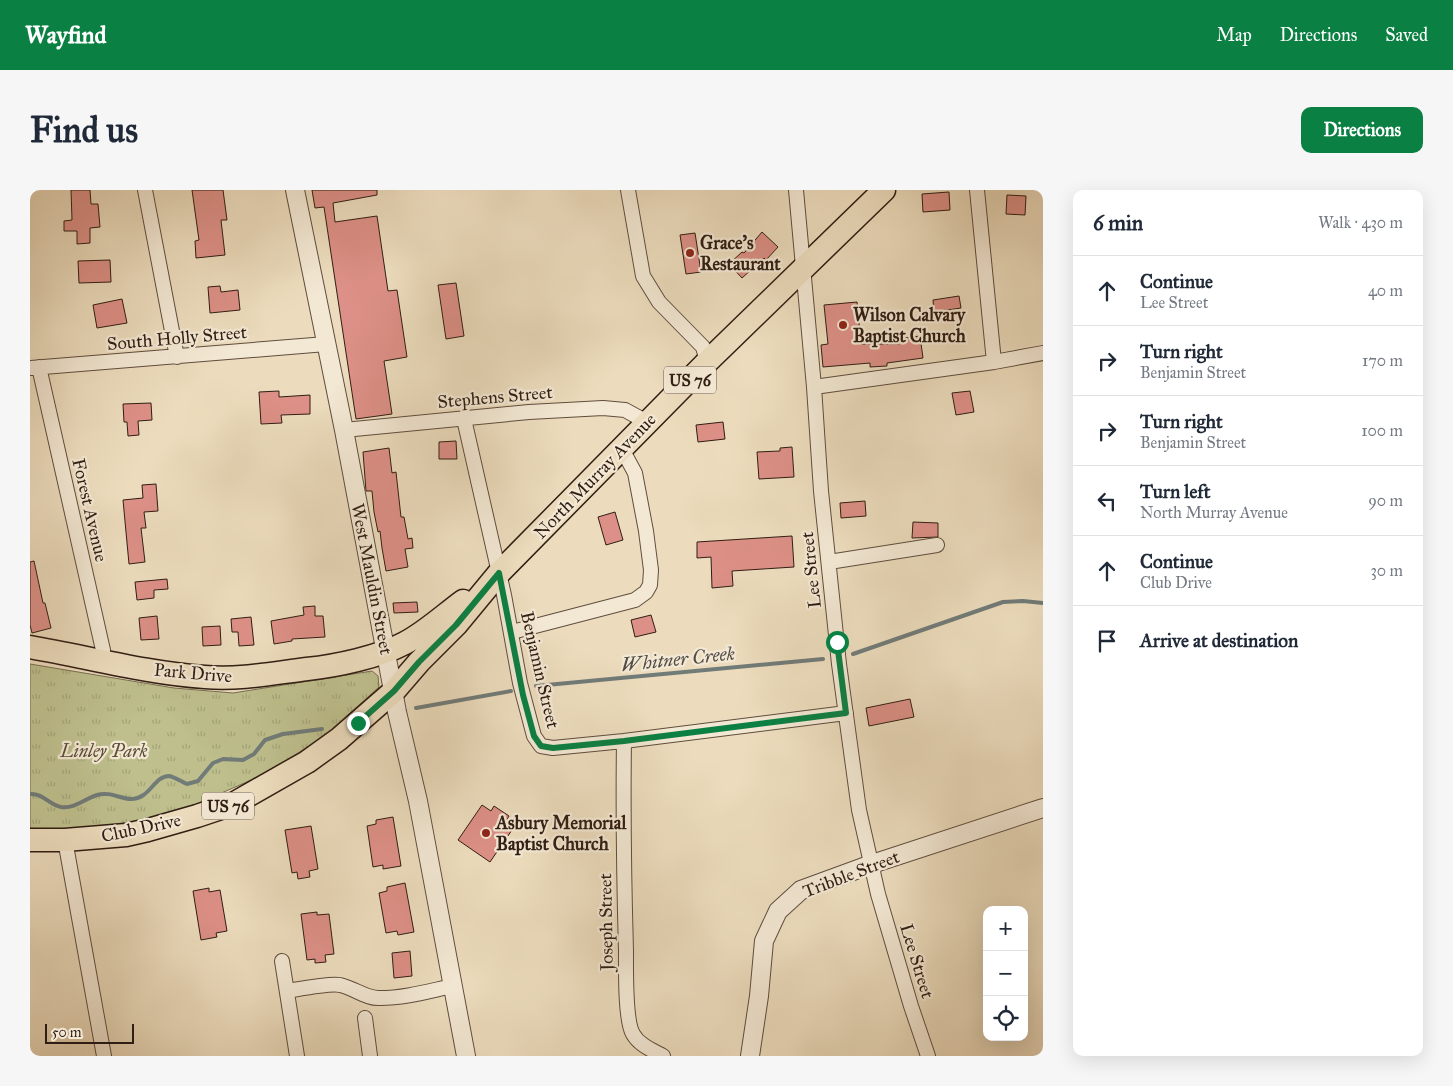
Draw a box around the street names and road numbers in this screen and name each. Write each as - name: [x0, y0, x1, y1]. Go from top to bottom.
- street label: South Holly Street: [106, 321, 248, 355]
- road number: US 76: [664, 366, 716, 394]
- street label: Stephens Street: [437, 381, 554, 413]
- street label: North Murray Avenue: [529, 409, 661, 543]
- street label: Forest Avenue: [67, 456, 113, 564]
- street label: West Mauldin Street: [347, 502, 398, 657]
- street label: Lee Street: [796, 530, 826, 609]
- street label: Benjamin Street: [516, 609, 564, 731]
- street label: Park Drive: [153, 659, 233, 687]
- road number: US 76: [202, 792, 254, 820]
- street label: Club Drive: [99, 809, 183, 847]
- street label: Tribble Street: [800, 845, 903, 903]
- street label: Joseph Street: [594, 872, 619, 973]
- street label: Lee Street: [895, 921, 939, 1002]

